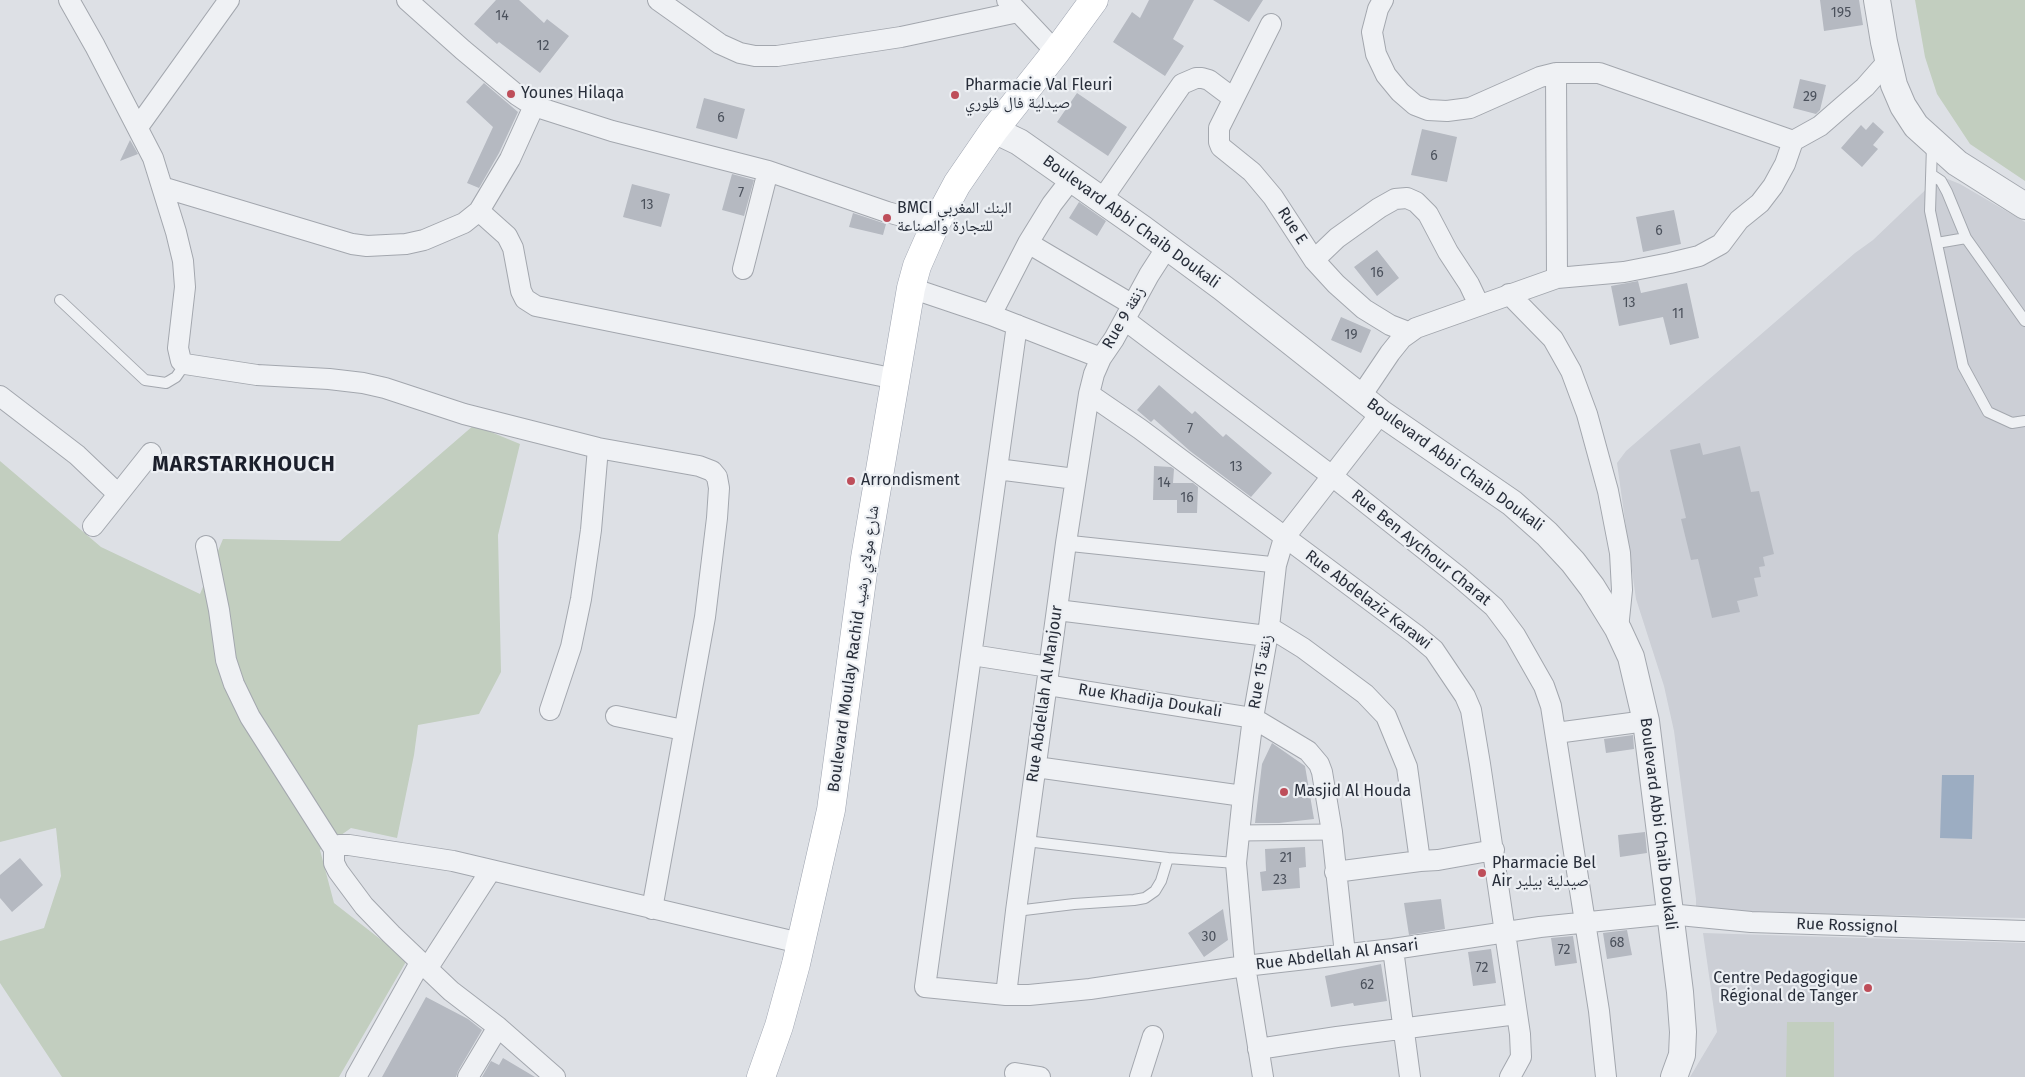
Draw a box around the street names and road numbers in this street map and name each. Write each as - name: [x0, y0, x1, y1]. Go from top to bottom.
- street label: Boulevard Abbi Chaib Doukali: [1039, 151, 1223, 293]
- street label: Rue E: [1273, 204, 1311, 248]
- street label: Rue 9 زنقة: [1099, 283, 1149, 353]
- street label: Boulevard Abbi Chaib Doukali: [1363, 394, 1547, 536]
- street label: Rue Ben Aychour Charat: [1347, 486, 1495, 610]
- street label: Boulevard Moulay Rachid شارع مولاي رشيد: [824, 504, 884, 794]
- street label: Rue Abdelaziz Karawi: [1301, 546, 1435, 654]
- street label: Rue Abdellah Al Manjour: [1023, 604, 1067, 784]
- street label: Rue 15 زنقة: [1245, 633, 1277, 711]
- street label: Rue Khadija Doukali: [1077, 680, 1223, 722]
- street label: Boulevard Abbi Chaib Doukali: [1635, 717, 1681, 931]
- street label: Rue Rossignol: [1796, 915, 1898, 937]
- street label: Rue Abdellah Al Ansari: [1255, 935, 1419, 975]

